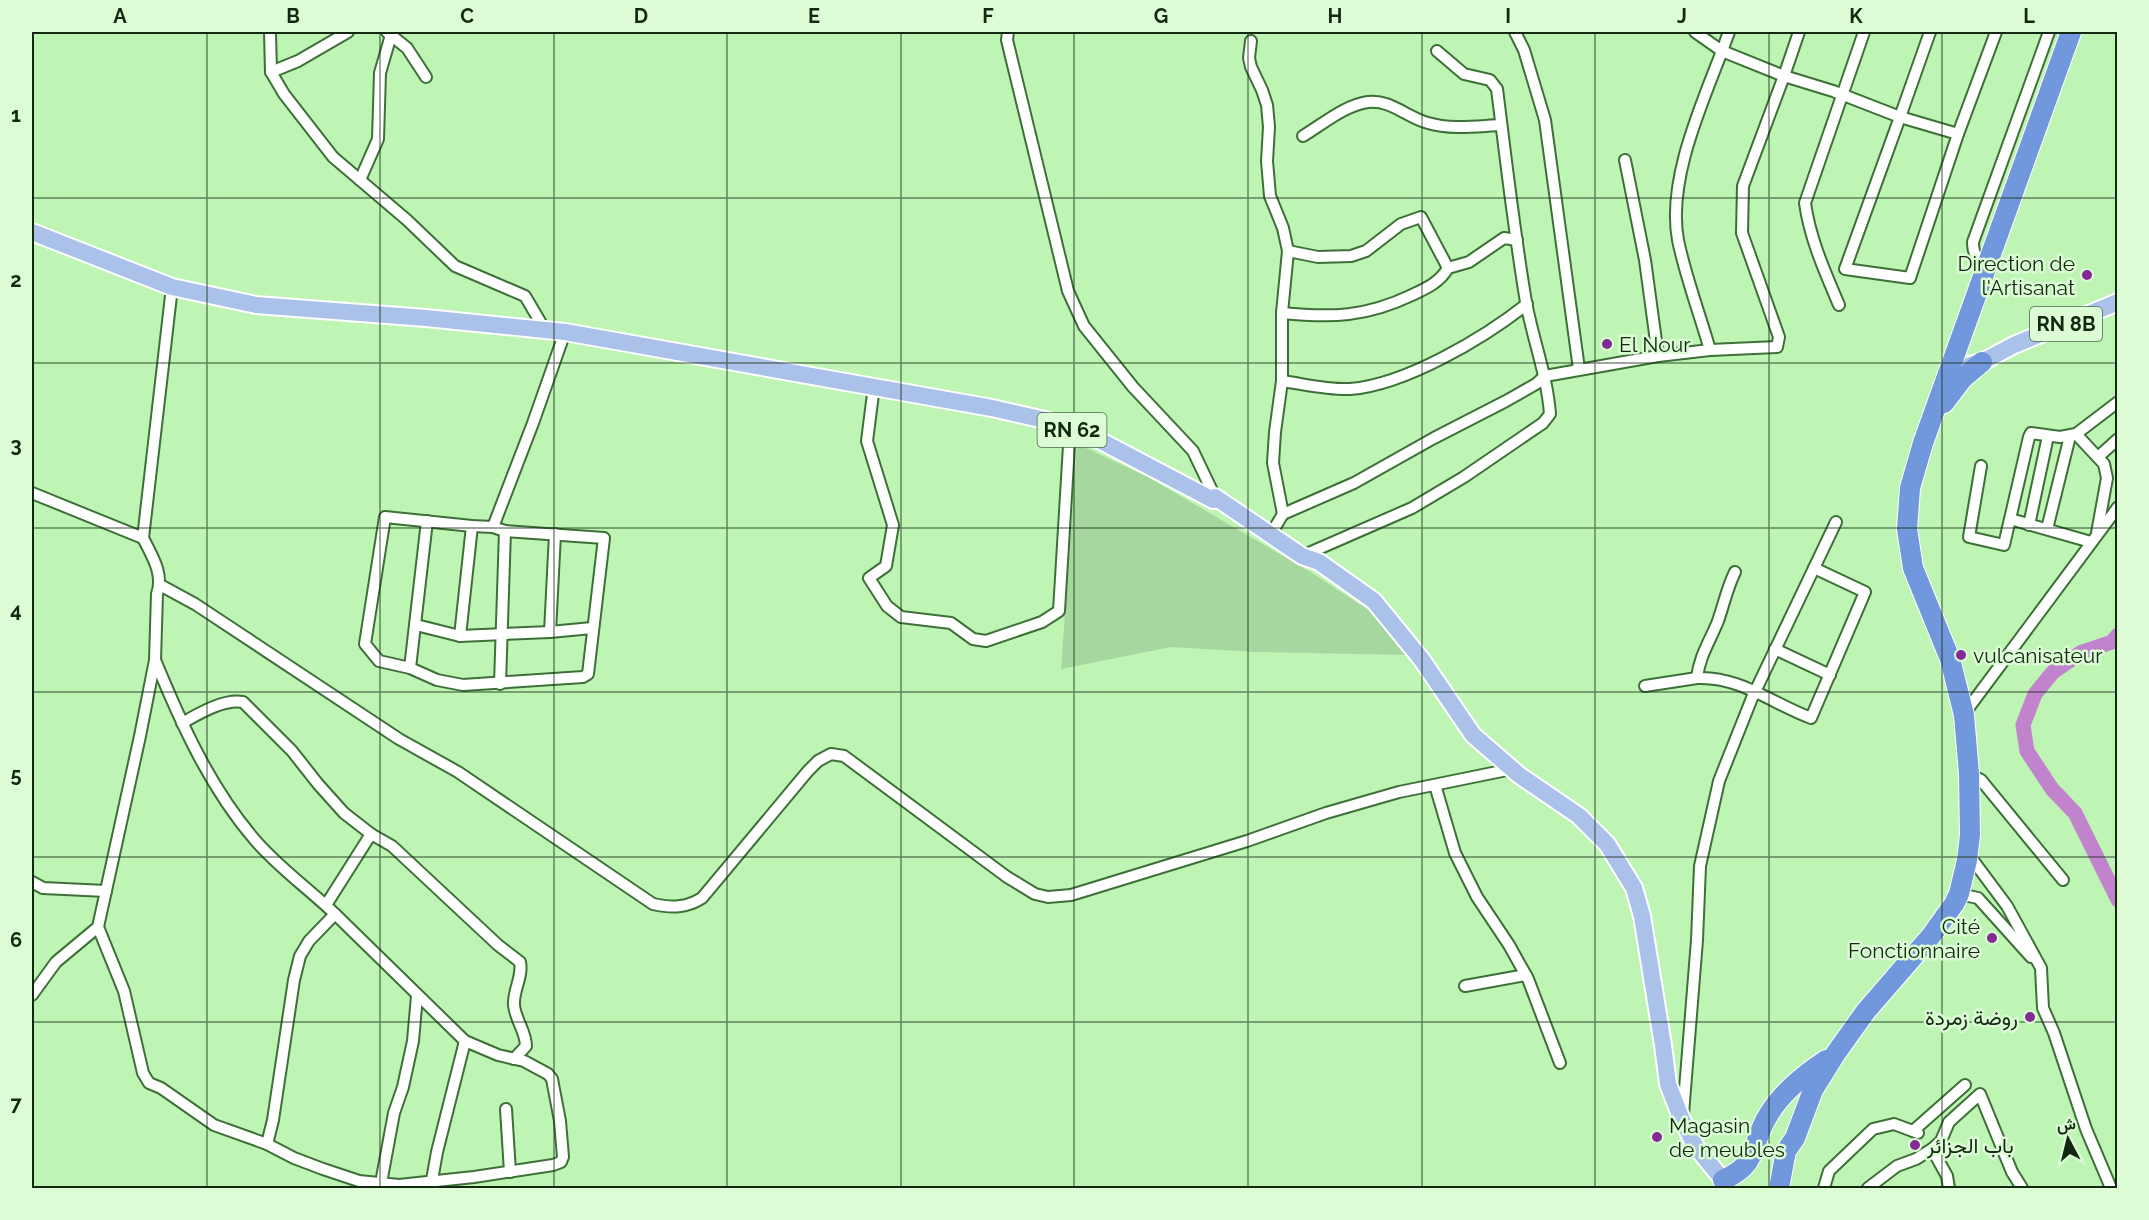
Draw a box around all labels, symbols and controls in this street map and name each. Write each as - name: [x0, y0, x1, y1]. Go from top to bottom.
- text: A: [113, 4, 127, 28]
- text: B: [286, 4, 300, 28]
- text: C: [460, 4, 474, 28]
- text: D: [634, 4, 648, 28]
- text: E: [808, 4, 820, 28]
- text: F: [982, 4, 994, 28]
- text: G: [1154, 4, 1168, 28]
- text: H: [1328, 4, 1342, 28]
- text: I: [1505, 4, 1511, 28]
- text: J: [1677, 4, 1687, 28]
- text: K: [1849, 4, 1863, 28]
- text: L: [2023, 4, 2035, 28]
- text: 1: [11, 103, 21, 127]
- place label: Direction de l'Artisanat: [1957, 251, 2075, 300]
- text: 2: [10, 268, 22, 292]
- marker: Direction de l'Artisanat: [2080, 268, 2094, 282]
- road number: RN 8B: [2030, 307, 2102, 341]
- place label: El Nour: [1619, 332, 1691, 357]
- marker: El Nour: [1600, 337, 1614, 351]
- road number: RN 62: [1038, 413, 1106, 447]
- text: 3: [10, 433, 22, 457]
- text: 4: [10, 598, 22, 622]
- place label: vulcanisateur: [1973, 643, 2103, 668]
- marker: vulcanisateur: [1954, 648, 1968, 662]
- text: 5: [10, 763, 22, 787]
- place label: Cité Fonctionnaire: [1848, 914, 1980, 963]
- text: 6: [10, 928, 22, 952]
- marker: Cité Fonctionnaire: [1985, 931, 1999, 945]
- place label: روضة زمردة: [1925, 1005, 2018, 1031]
- marker: روضة زمردة: [2023, 1010, 2037, 1024]
- text: 7: [10, 1092, 22, 1116]
- north arrow: [2038, 1109, 2098, 1169]
- place label: Magasin de meubles: [1669, 1113, 1785, 1162]
- text: ش: [2056, 1114, 2077, 1135]
- marker: Magasin de meubles: [1650, 1130, 1664, 1144]
- place label: باب الجزائر: [1926, 1133, 2014, 1159]
- marker: باب الجزائر: [1908, 1138, 1922, 1152]

